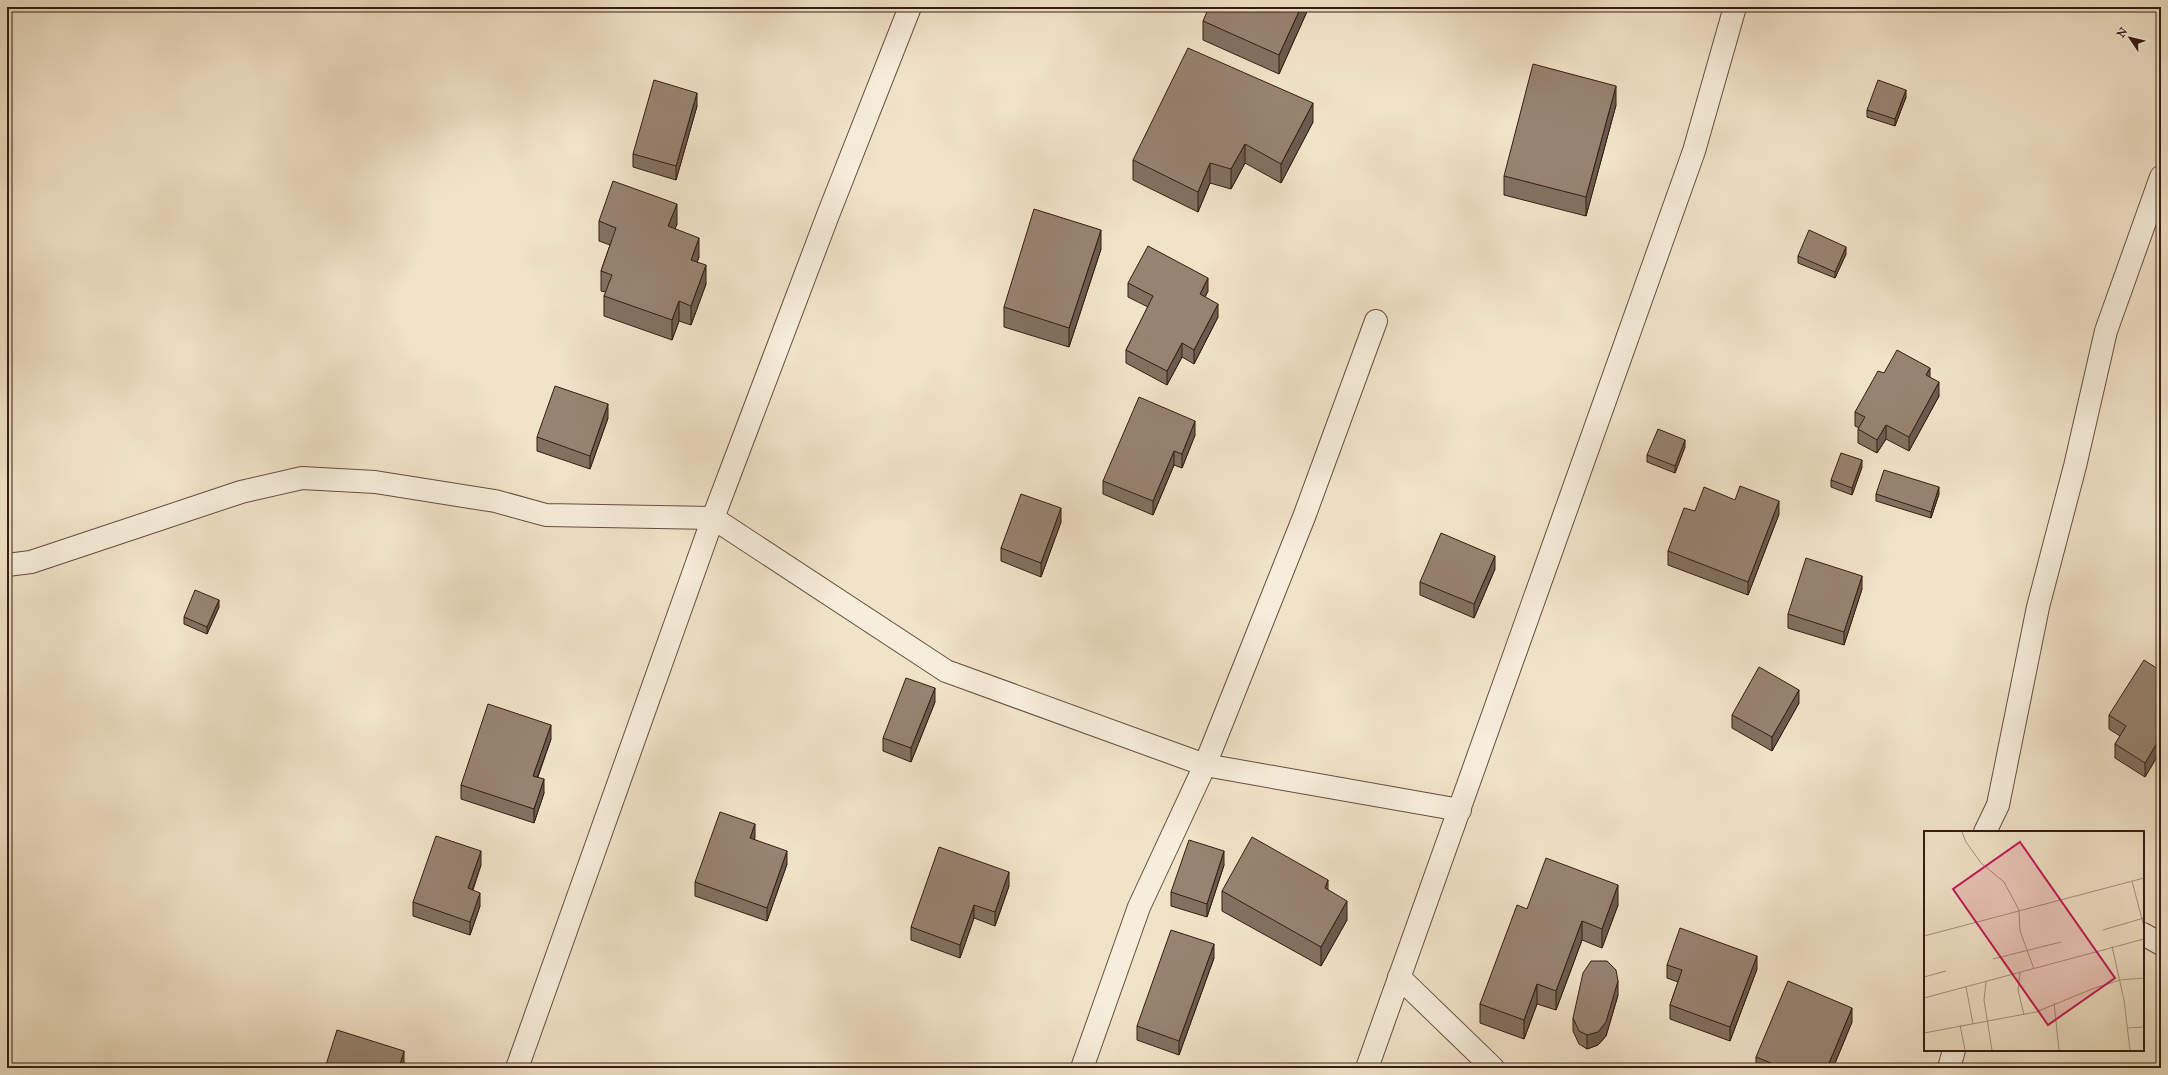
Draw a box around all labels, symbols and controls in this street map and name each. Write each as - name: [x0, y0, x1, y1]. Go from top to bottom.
- north arrow: [2110, 18, 2150, 58]
- text: N: [2114, 24, 2131, 40]
- inset map: [1924, 831, 2144, 1051]

